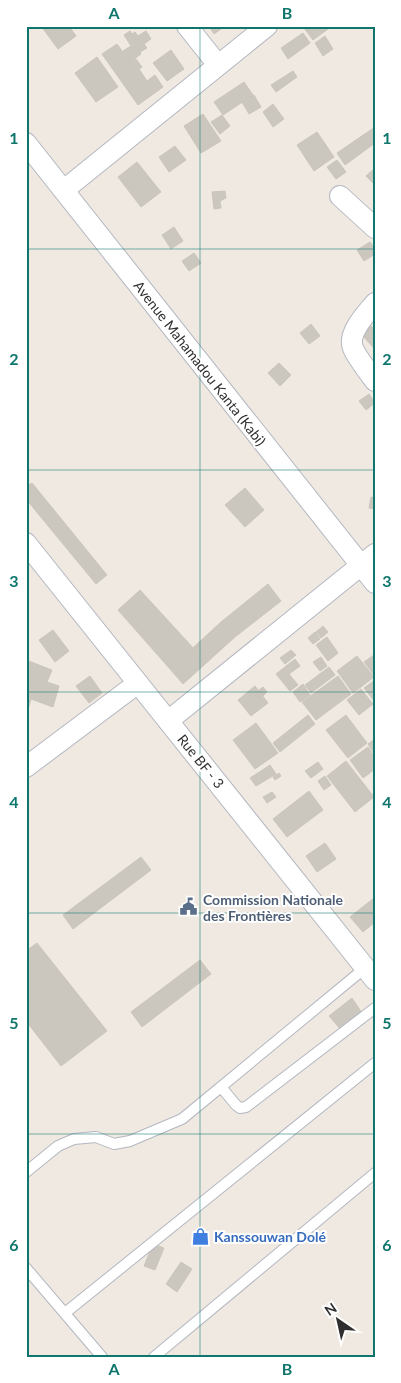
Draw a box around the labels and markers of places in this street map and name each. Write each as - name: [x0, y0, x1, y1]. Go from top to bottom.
- place label: Commission Nationale des Frontières: [203, 891, 344, 924]
- public building icon: Commission Nationale des Frontières: [179, 897, 199, 917]
- shop icon: Kanssouwan Dolé: [190, 1226, 210, 1246]
- place label: Kanssouwan Dolé: [214, 1228, 326, 1245]

